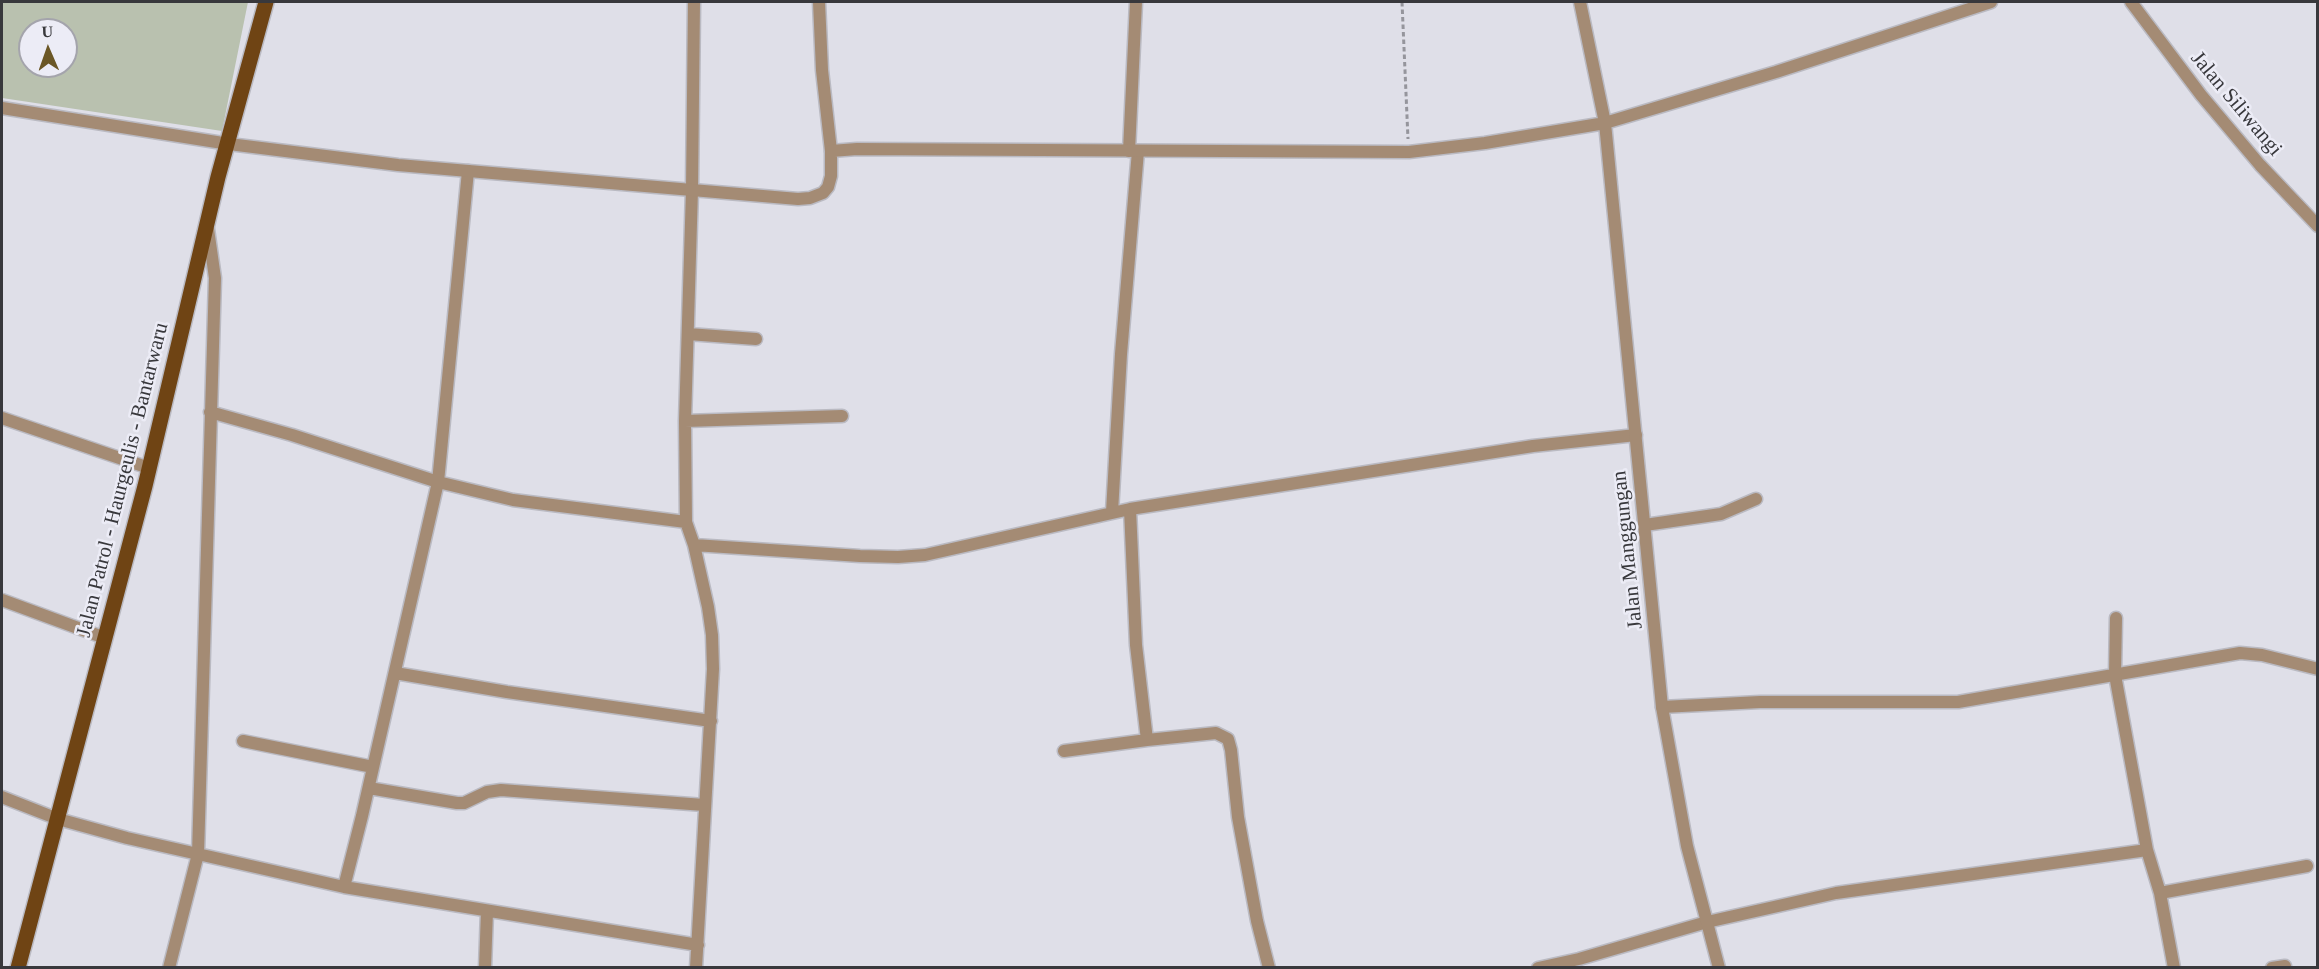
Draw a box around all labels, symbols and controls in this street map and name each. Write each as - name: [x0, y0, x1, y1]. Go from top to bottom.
- north arrow: [18, 18, 78, 78]
- text: U: [41, 23, 53, 40]
- street label: Jalan Siliwangi: [2185, 47, 2287, 161]
- street label: Jalan Patrol - Haurgeulis - Bantarwaru: [72, 320, 174, 640]
- street label: Jalan Manggungan: [1607, 470, 1649, 630]

